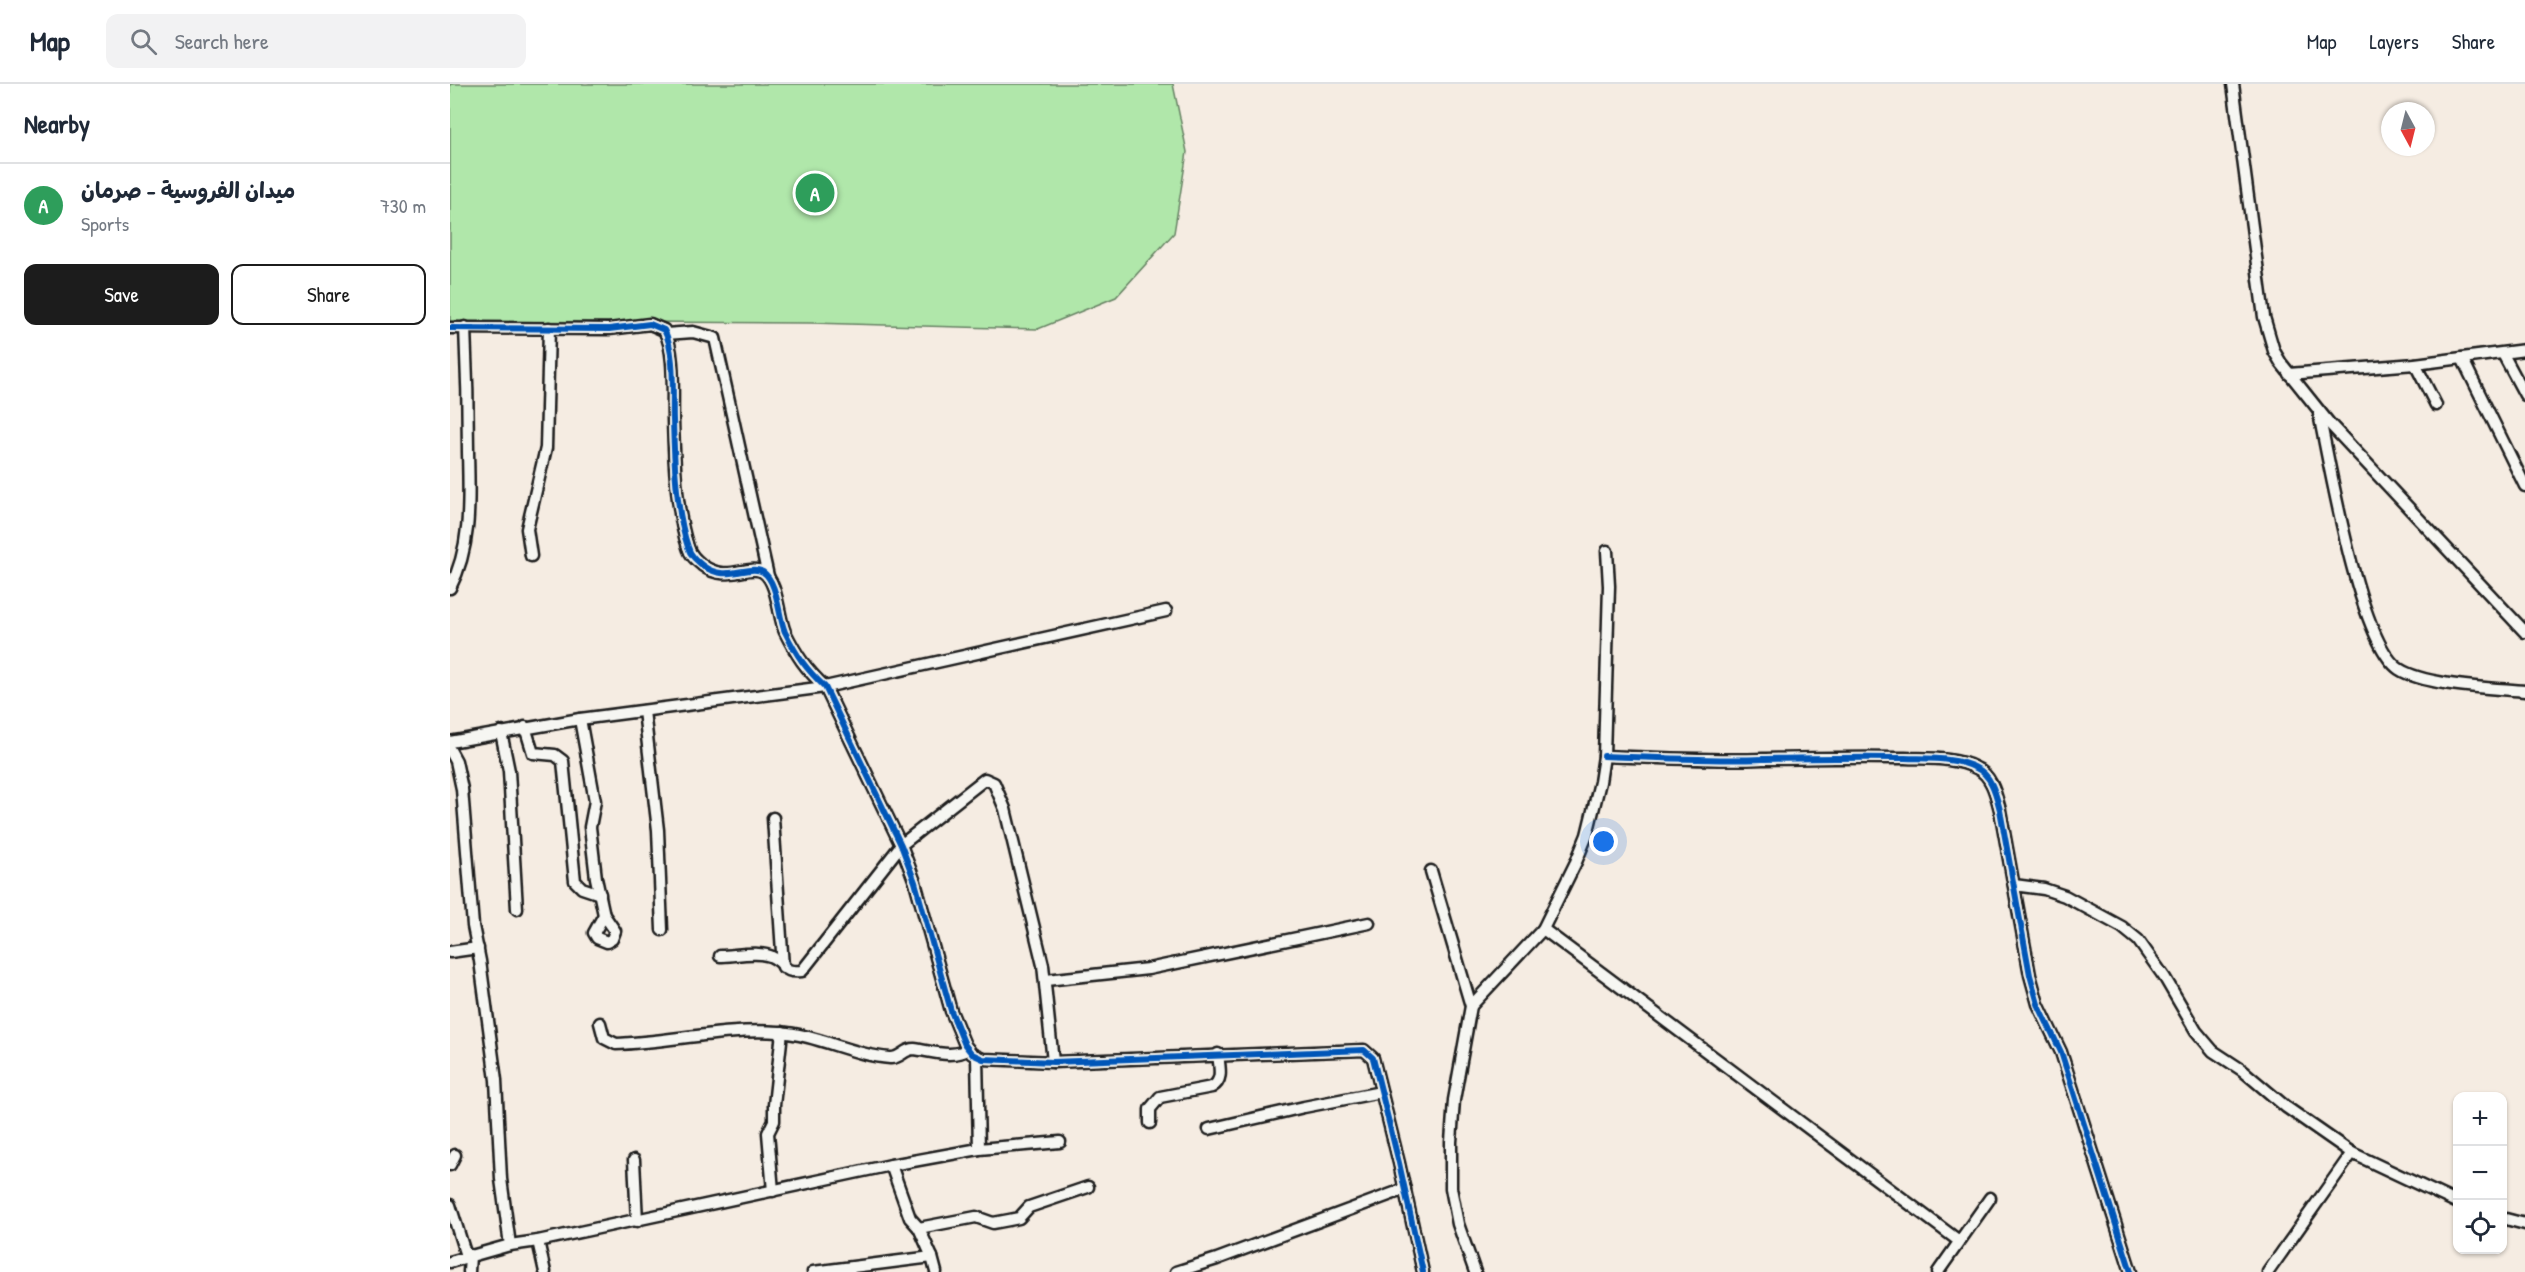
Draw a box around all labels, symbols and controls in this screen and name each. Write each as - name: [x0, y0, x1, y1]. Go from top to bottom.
- search box: [106, 14, 526, 68]
- text: Map: [30, 22, 70, 60]
- icon: search: [127, 25, 160, 58]
- text: Search here: [175, 26, 269, 56]
- text: Map: [2307, 27, 2336, 56]
- text: Layers: [2369, 27, 2419, 56]
- text: Share: [2452, 27, 2495, 56]
- north arrow: [2381, 102, 2435, 156]
- text: Nearby: [24, 106, 90, 141]
- pin: A: [796, 170, 835, 216]
- text: ميدان الفروسية - صرمان: [81, 175, 295, 205]
- text: A: [39, 192, 48, 219]
- text: 730 m: [380, 192, 426, 219]
- text: Sports: [81, 210, 129, 237]
- button: Save: [24, 264, 219, 325]
- button: Share: [231, 264, 426, 325]
- your location: [1589, 827, 1618, 856]
- map controls: [2453, 1092, 2507, 1254]
- button: +: [2453, 1092, 2507, 1146]
- button: −: [2453, 1146, 2507, 1200]
- button: locate: [2453, 1200, 2507, 1254]

